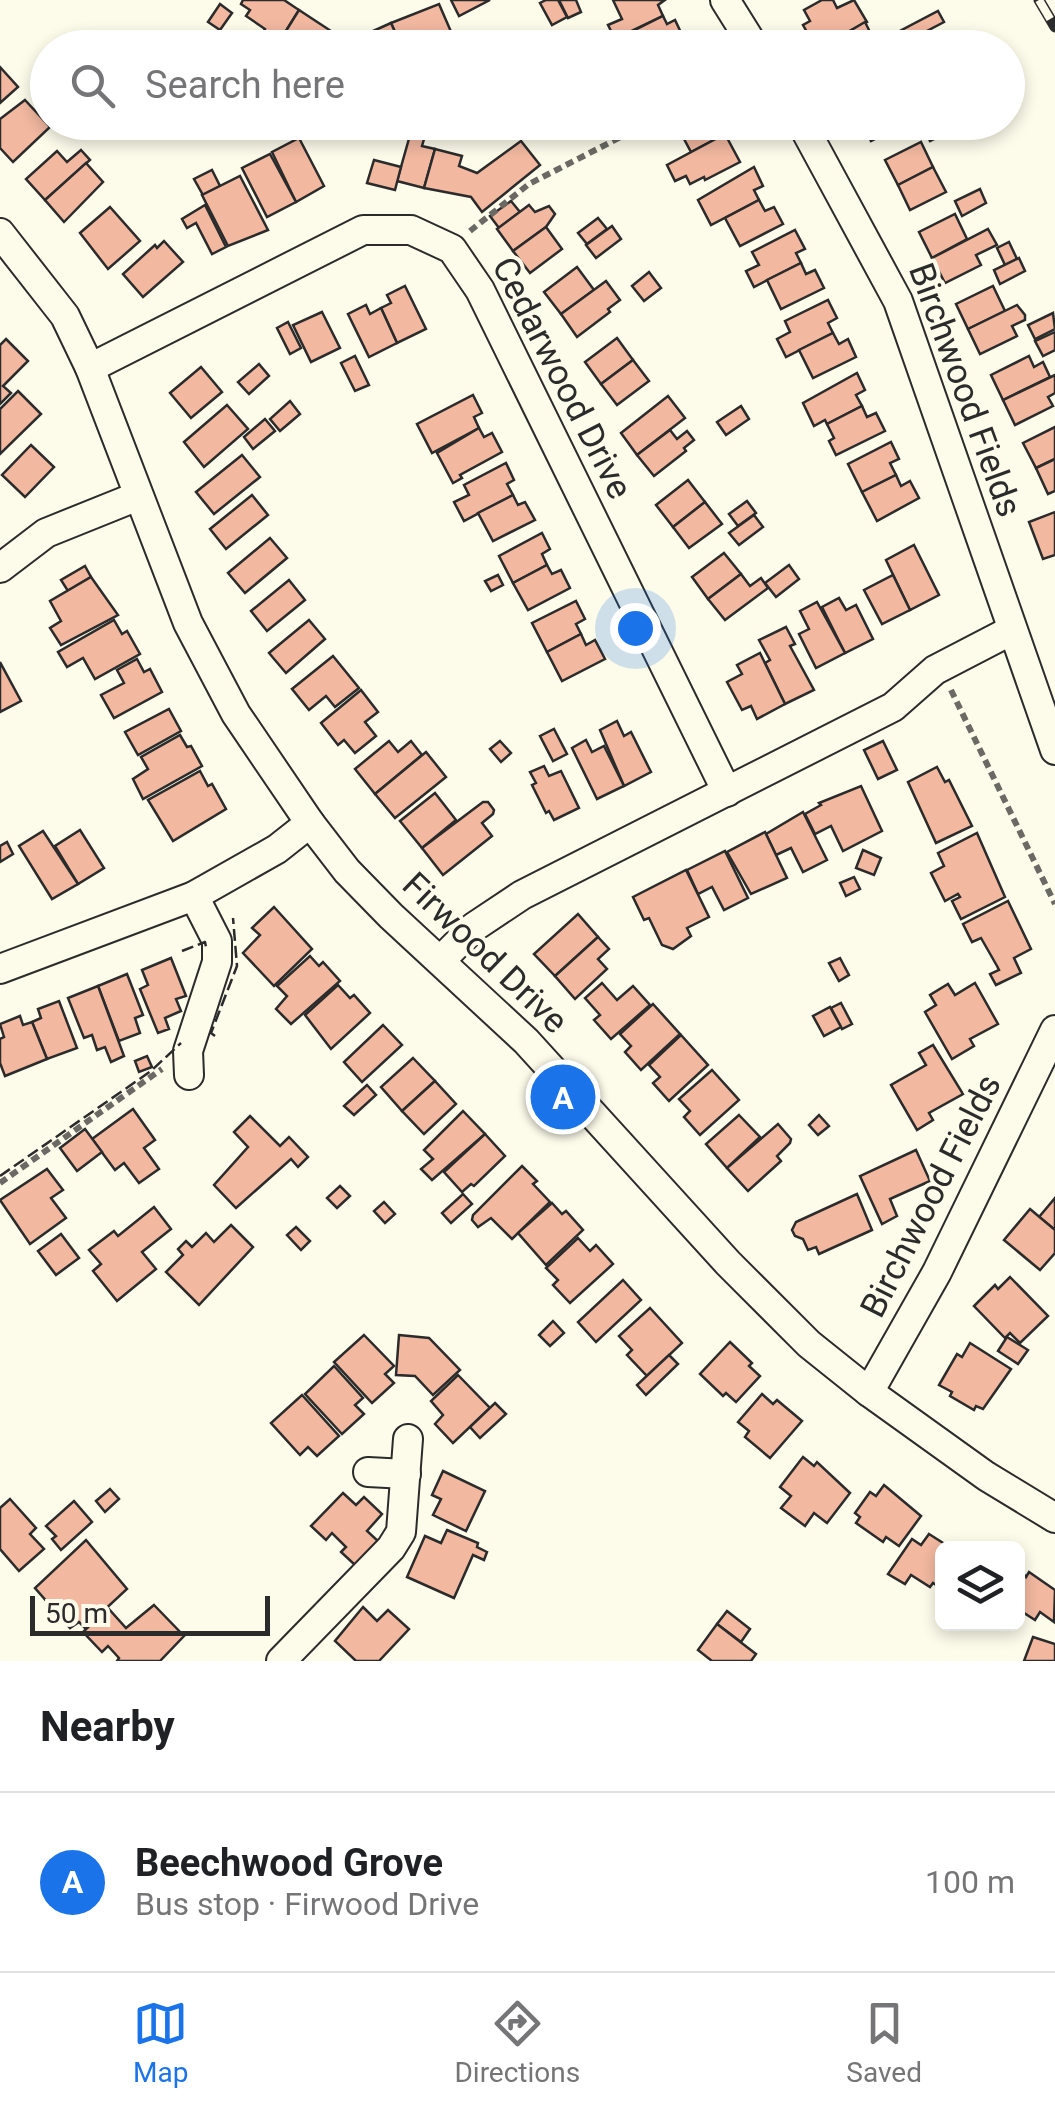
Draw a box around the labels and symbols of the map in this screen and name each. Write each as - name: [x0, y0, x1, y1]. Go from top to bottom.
- street label: Cedarwood Drive: [483, 250, 641, 506]
- street label: Birchwood Fields: [900, 258, 1030, 522]
- your location: [610, 603, 661, 654]
- street label: Firwood Drive: [394, 864, 576, 1042]
- pin: A: [530, 1060, 596, 1134]
- street label: Birchwood Fields: [852, 1068, 1010, 1324]
- scale bar: [30, 1591, 270, 1636]

